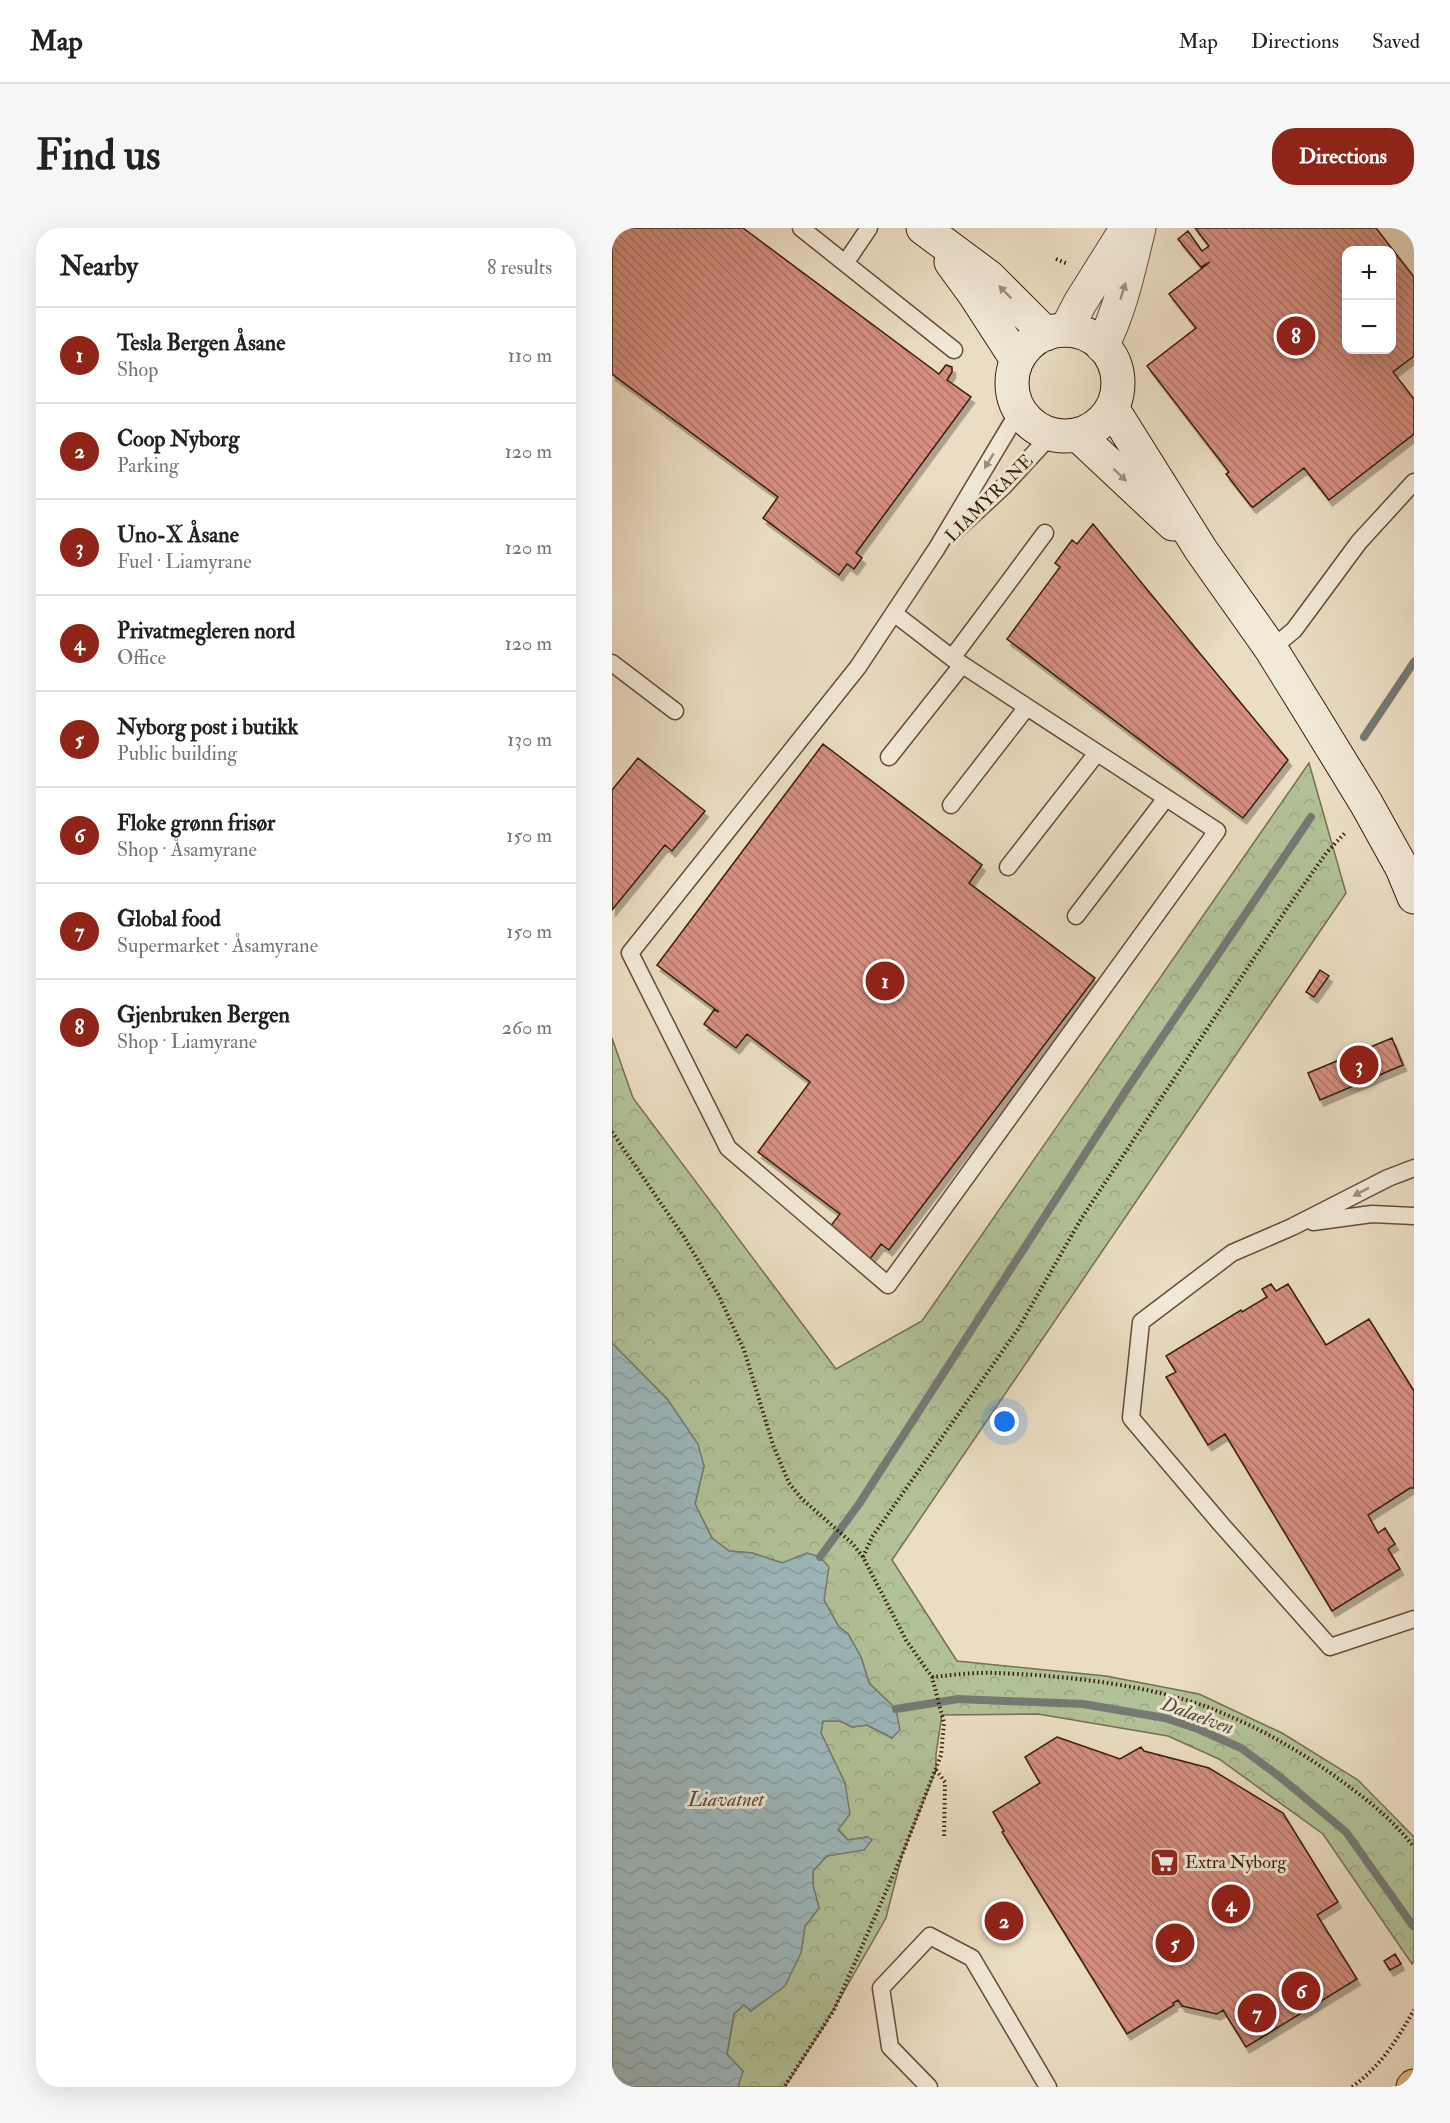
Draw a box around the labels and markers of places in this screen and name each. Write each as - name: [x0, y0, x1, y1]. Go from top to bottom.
- pin: 8: [1276, 314, 1316, 358]
- pin: 1: [866, 958, 904, 1004]
- pin: 3: [1340, 1042, 1378, 1088]
- supermarket icon: Extra Nyborg: [1148, 1846, 1180, 1878]
- place label: Extra Nyborg: [1185, 1851, 1287, 1874]
- pin: 4: [1212, 1882, 1250, 1926]
- pin: 2: [984, 1898, 1024, 1944]
- pin: 5: [1156, 1920, 1194, 1966]
- pin: 6: [1282, 1968, 1320, 2014]
- pin: 7: [1238, 1990, 1276, 2036]

